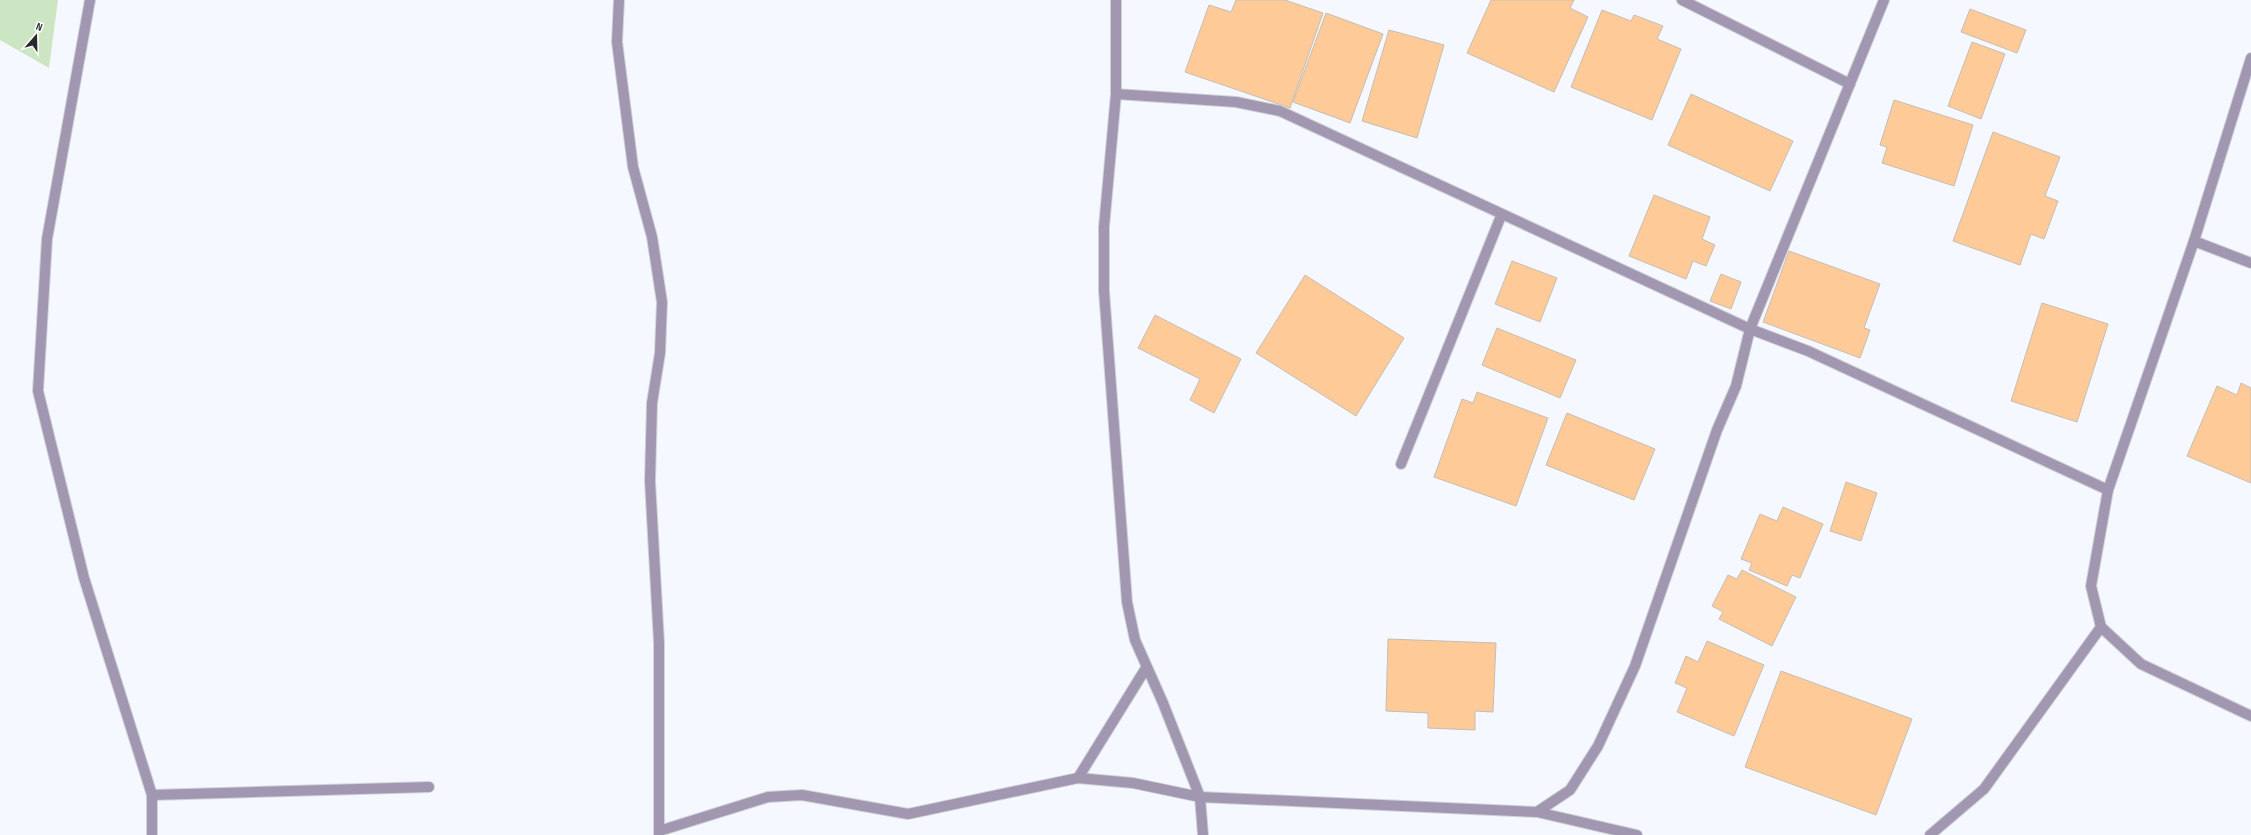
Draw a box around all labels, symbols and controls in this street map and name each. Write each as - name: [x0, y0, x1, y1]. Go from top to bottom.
- north arrow: [16, 16, 56, 56]
- text: N: [34, 20, 44, 34]

